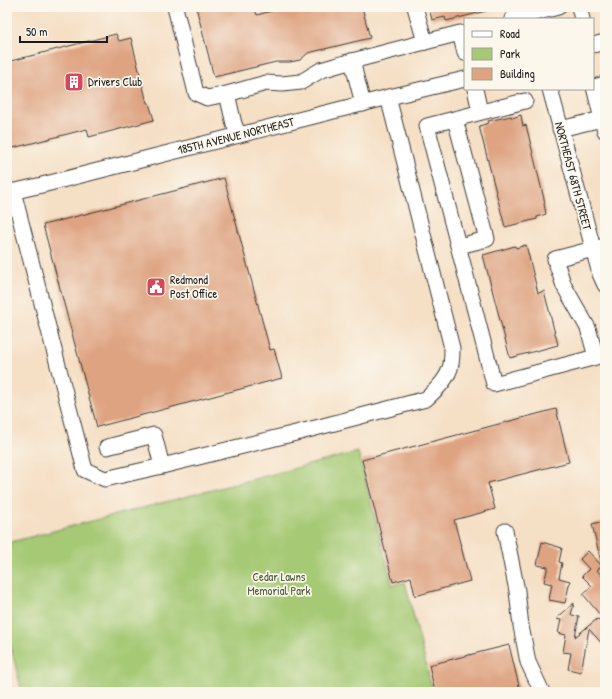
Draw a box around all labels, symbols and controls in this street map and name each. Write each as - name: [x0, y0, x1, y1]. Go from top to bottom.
- scale bar: [20, 18, 107, 44]
- legend: [464, 18, 594, 90]
- text: 50 m: [26, 23, 47, 40]
- text: Road: [500, 25, 520, 42]
- text: Park: [500, 45, 520, 62]
- text: Building: [500, 65, 535, 82]
- building icon: Drivers Club: [63, 71, 85, 93]
- place label: Drivers Club: [88, 73, 142, 90]
- street label: 185TH AVENUE NORTHEAST: [176, 113, 296, 158]
- street label: NORTHEAST 68TH STREET: [551, 120, 596, 232]
- place label: Redmond Post Office: [170, 271, 217, 302]
- public building icon: Redmond Post Office: [145, 276, 167, 298]
- park label: Cedar Lawns Memorial Park: [248, 568, 310, 599]

